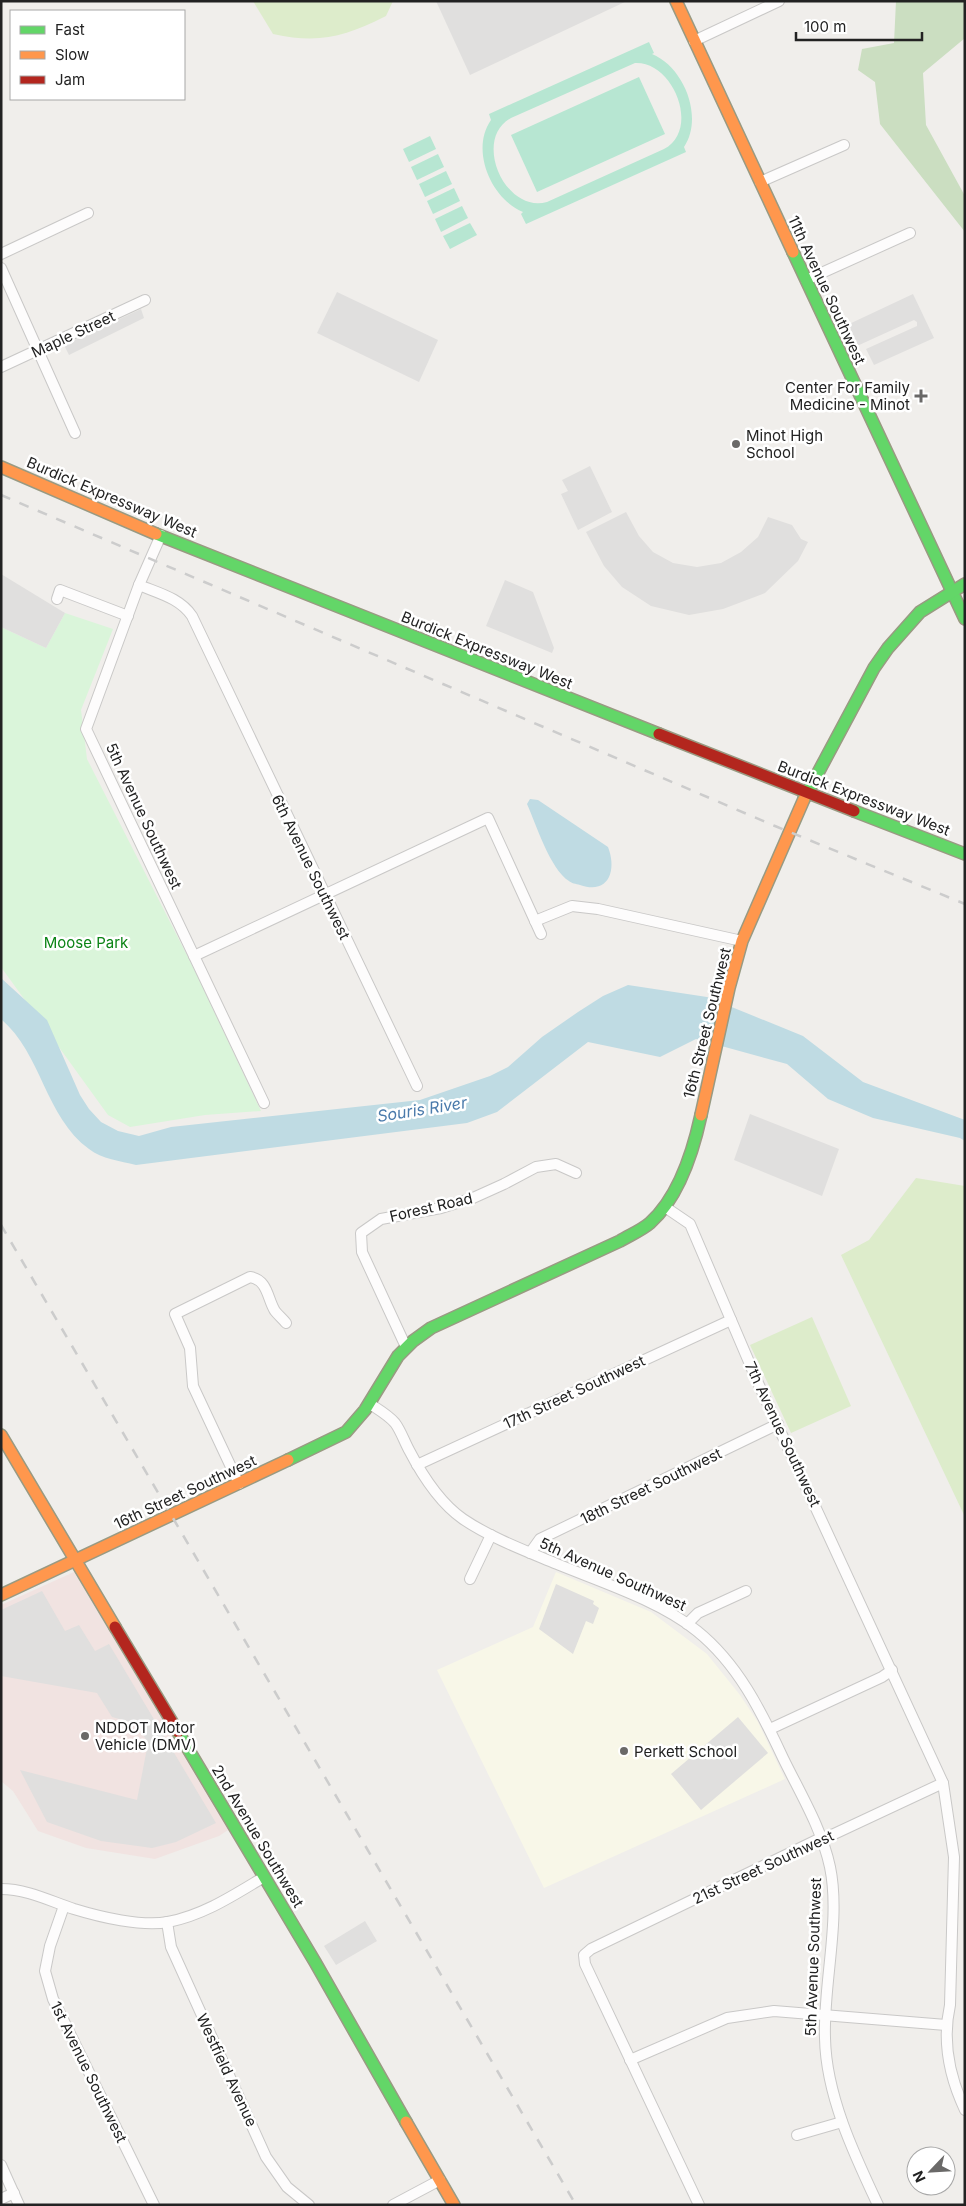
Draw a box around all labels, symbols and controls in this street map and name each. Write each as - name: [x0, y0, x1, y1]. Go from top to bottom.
- legend: [10, 10, 185, 100]
- scale bar: [796, 10, 922, 42]
- text: 100 m: [804, 17, 846, 36]
- text: Fast: [55, 20, 85, 39]
- text: Slow: [55, 45, 89, 64]
- text: Jam: [55, 70, 85, 89]
- street label: 11th Avenue Southwest: [784, 212, 870, 368]
- street label: Maple Street: [28, 306, 118, 362]
- place label: Center For Family Medicine - Minot: [785, 378, 911, 414]
- marker: Center For Family Medicine - Minot: [914, 389, 928, 403]
- place label: Minot High School: [746, 426, 823, 462]
- marker: Minot High School: [730, 438, 742, 450]
- street label: Burdick Expressway West: [24, 453, 200, 542]
- street label: Burdick Expressway West: [399, 607, 575, 693]
- street label: 5th Avenue Southwest: [102, 740, 186, 892]
- street label: Burdick Expressway West: [775, 756, 953, 840]
- street label: 6th Avenue Southwest: [268, 791, 354, 943]
- park label: Moose Park: [44, 933, 129, 952]
- street label: 16th Street Southwest: [679, 946, 735, 1100]
- water label: Souris River: [376, 1092, 469, 1126]
- street label: Forest Road: [388, 1188, 474, 1226]
- street label: 17th Street Southwest: [500, 1351, 648, 1433]
- street label: 7th Avenue Southwest: [741, 1358, 825, 1510]
- street label: 18th Street Southwest: [577, 1444, 725, 1528]
- street label: 16th Street Southwest: [111, 1451, 259, 1533]
- street label: 5th Avenue Southwest: [537, 1533, 690, 1615]
- place label: NDDOT Motor Vehicle (DMV): [95, 1718, 197, 1754]
- marker: NDDOT Motor Vehicle (DMV): [79, 1730, 91, 1742]
- place label: Perkett School: [634, 1742, 737, 1761]
- marker: Perkett School: [618, 1745, 630, 1757]
- street label: 2nd Avenue Southwest: [208, 1761, 308, 1911]
- street label: 21st Street Southwest: [689, 1826, 837, 1908]
- street label: 5th Avenue Southwest: [801, 1877, 825, 2037]
- street label: 1st Avenue Southwest: [47, 1998, 132, 2146]
- street label: Westfield Avenue: [192, 2010, 262, 2130]
- north arrow: [906, 2146, 956, 2196]
- text: N: [909, 2168, 929, 2185]

